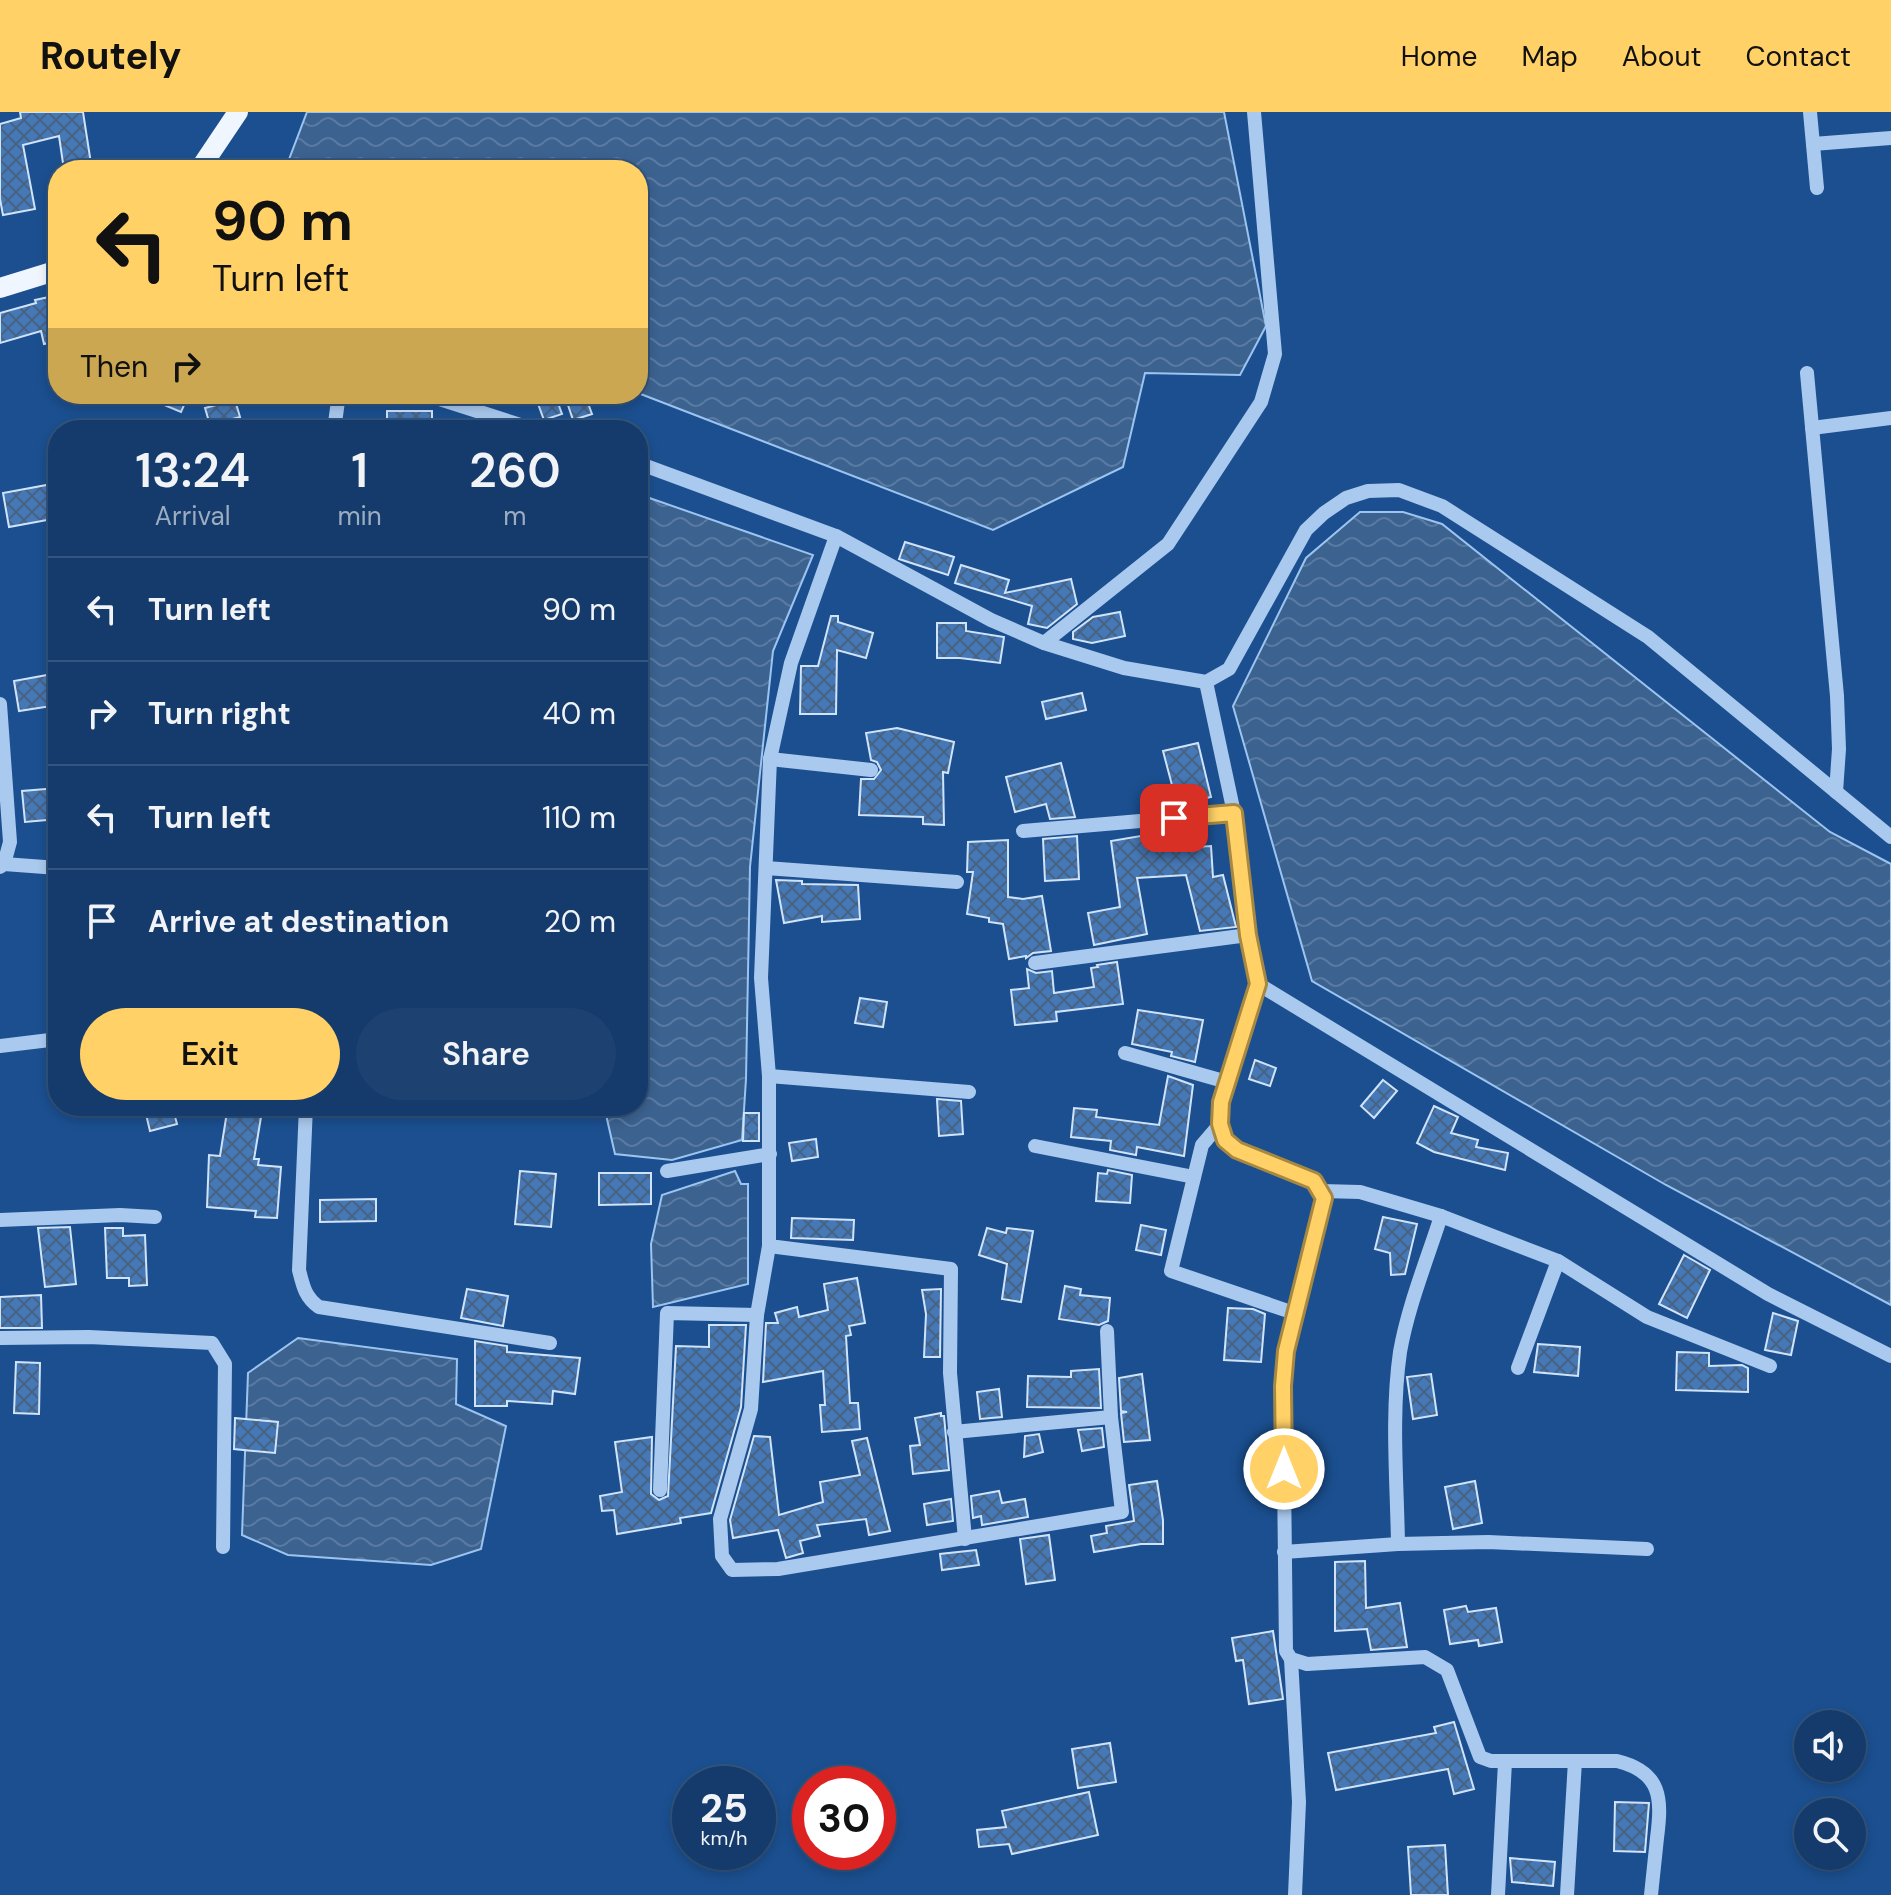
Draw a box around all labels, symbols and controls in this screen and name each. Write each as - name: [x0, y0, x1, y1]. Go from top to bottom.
- text: Routely: [40, 31, 181, 81]
- text: Home: [1401, 38, 1477, 75]
- text: Map: [1521, 38, 1578, 75]
- text: About: [1622, 38, 1701, 75]
- text: Contact: [1745, 38, 1851, 75]
- text: 90 m: [212, 184, 353, 257]
- icon: left: [80, 192, 184, 296]
- text: Turn left: [212, 255, 349, 302]
- icon: right: [164, 344, 208, 388]
- text: Then: [80, 347, 148, 386]
- text: 13:24: [135, 439, 250, 502]
- text: 1: [351, 439, 368, 502]
- text: 260: [469, 439, 561, 502]
- text: Arrival: [155, 499, 231, 533]
- text: min: [337, 499, 382, 533]
- text: m: [503, 499, 526, 533]
- icon: left: [80, 587, 124, 631]
- text: Turn left: [148, 590, 271, 629]
- text: 90 m: [542, 590, 616, 629]
- icon: right: [80, 691, 124, 735]
- text: Turn right: [148, 694, 291, 733]
- text: 40 m: [543, 694, 616, 733]
- pin: [1140, 784, 1208, 852]
- icon: left: [80, 795, 124, 839]
- icon: arrive: [1152, 796, 1196, 840]
- text: Turn left: [148, 798, 271, 837]
- text: 110 m: [542, 798, 616, 837]
- icon: arrive: [80, 899, 124, 943]
- text: Arrive at destination: [148, 902, 449, 941]
- text: 20 m: [544, 902, 616, 941]
- button: Exit: [80, 1008, 340, 1100]
- button: Share: [356, 1008, 616, 1100]
- position arrow: [1242, 1427, 1326, 1511]
- map controls: [1794, 1710, 1866, 1870]
- button: sound: [1794, 1710, 1866, 1782]
- speed limit sign: 30: [792, 1766, 896, 1870]
- text: 25: [700, 1782, 748, 1834]
- button: search: [1794, 1798, 1866, 1870]
- text: km/h: [700, 1825, 748, 1851]

